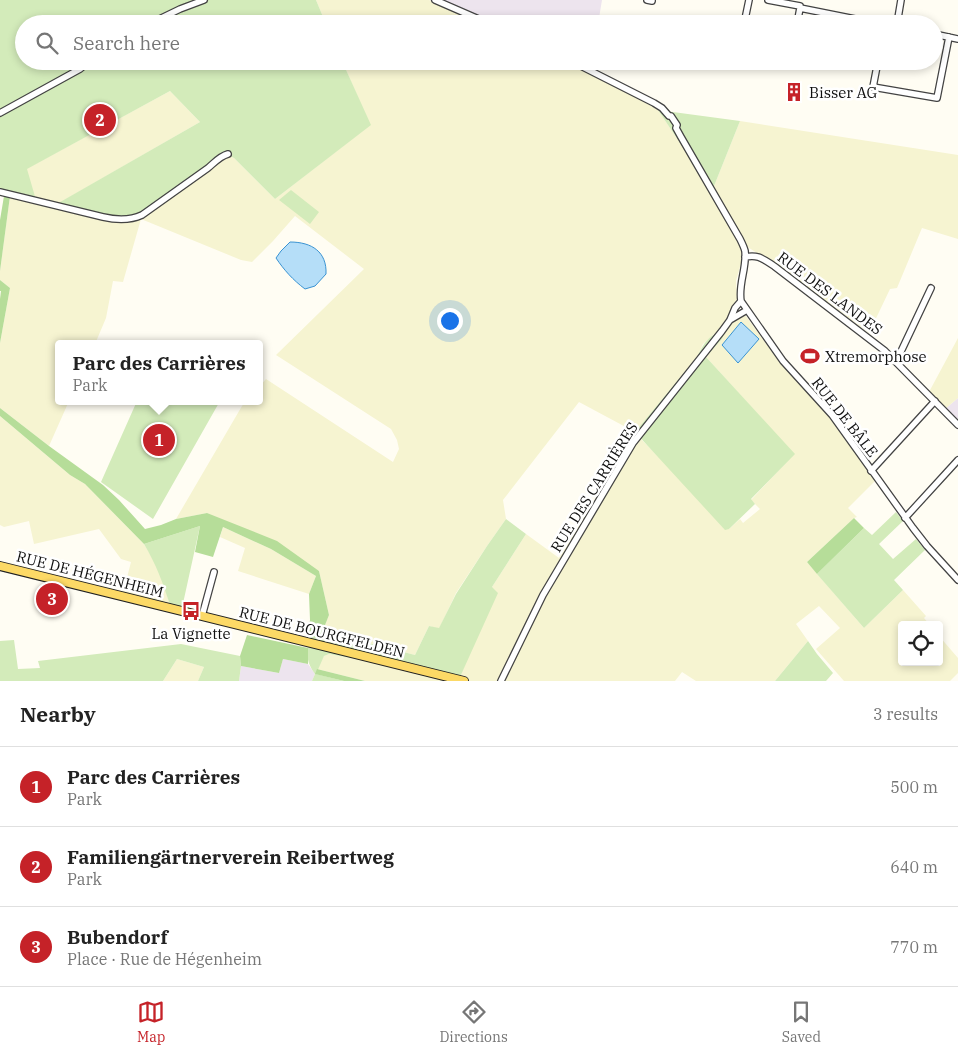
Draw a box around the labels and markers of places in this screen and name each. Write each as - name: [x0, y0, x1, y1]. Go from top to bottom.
- building icon: Bisser AG: [783, 81, 805, 103]
- place label: Bisser AG: [809, 83, 877, 102]
- pin: 2: [84, 101, 116, 139]
- sports icon: Xtremorphose: [799, 345, 821, 367]
- place label: Xtremorphose: [825, 347, 927, 366]
- pin: 1: [143, 421, 175, 459]
- pin: 3: [36, 580, 68, 618]
- bus stop icon: La Vignette: [180, 600, 202, 622]
- place label: La Vignette: [151, 624, 231, 643]

